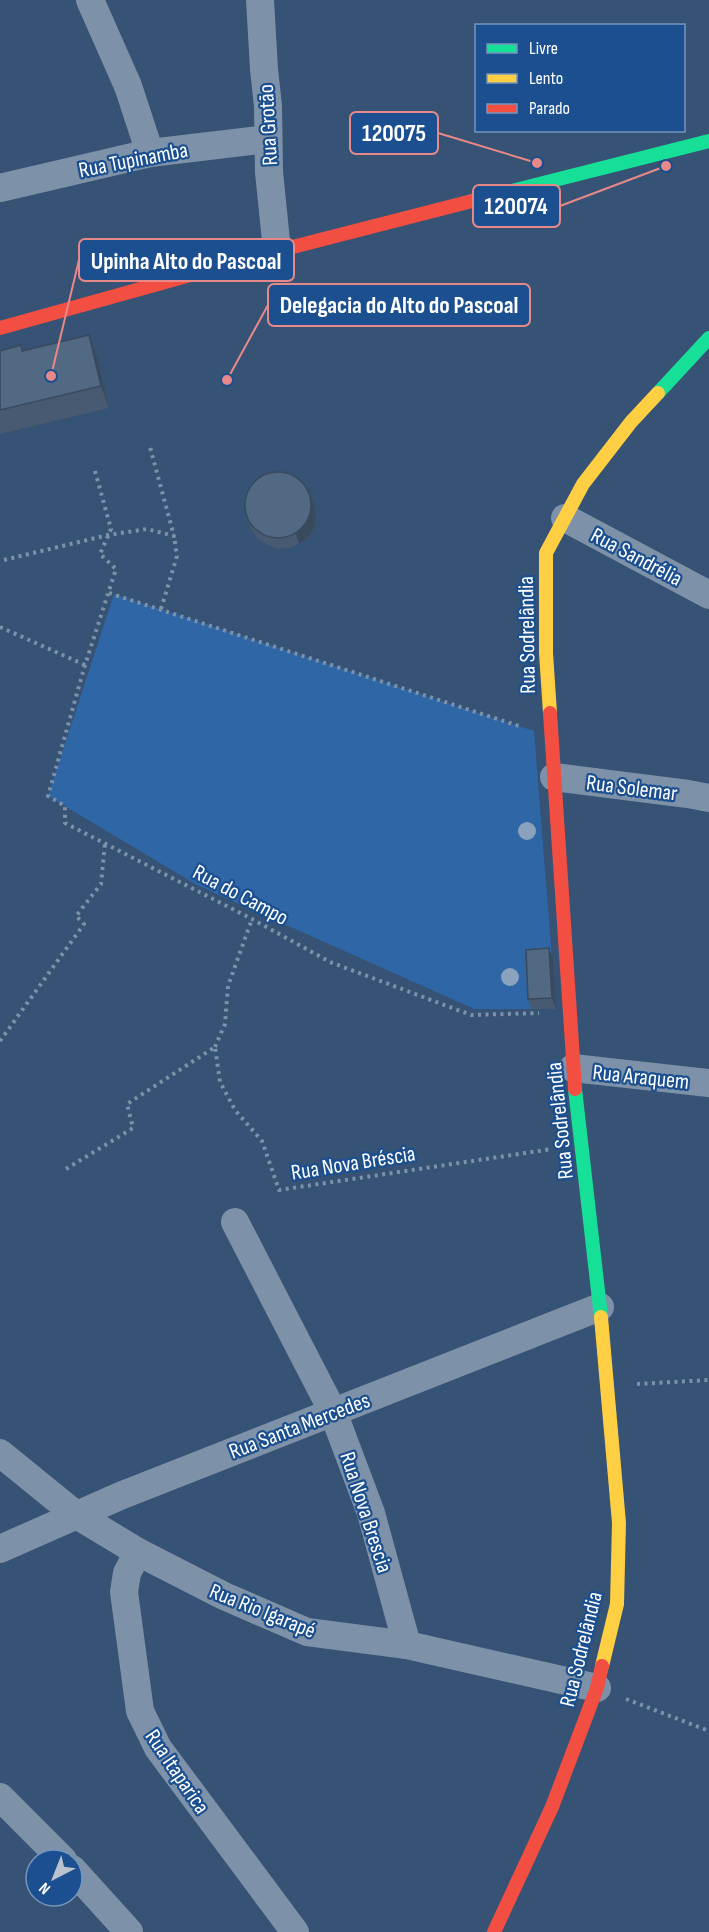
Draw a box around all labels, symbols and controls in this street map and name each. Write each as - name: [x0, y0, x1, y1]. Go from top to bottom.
- legend: [475, 24, 685, 132]
- text: Livre: [529, 38, 558, 59]
- text: Lento: [529, 68, 563, 89]
- street label: Rua Grotão: [253, 83, 284, 166]
- text: Parado: [529, 98, 570, 119]
- callout: 120075: [350, 112, 438, 154]
- text: 120075: [362, 119, 426, 148]
- street label: Rua Tupinamba: [76, 137, 190, 184]
- callout: 120074: [473, 185, 560, 227]
- text: 120074: [484, 192, 548, 221]
- callout: Upinha Alto do Pascoal: [79, 239, 294, 281]
- text: Upinha Alto do Pascoal: [91, 247, 281, 276]
- callout: Delegacia do Alto do Pascoal: [268, 284, 530, 326]
- text: Delegacia do Alto do Pascoal: [280, 291, 518, 320]
- street label: Rua Sandrélia: [586, 522, 687, 593]
- street label: Rua Sodrelândia: [513, 576, 542, 694]
- street label: Rua Solemar: [585, 770, 679, 807]
- street label: Rua do Campo: [188, 859, 293, 932]
- street label: Rua Araquem: [591, 1059, 690, 1096]
- street label: Rua Sodrelândia: [541, 1061, 580, 1181]
- street label: Rua Nova Bréscia: [289, 1140, 417, 1187]
- street label: Rua Santa Mercedes: [225, 1387, 374, 1466]
- street label: Rua Nova Brescia: [333, 1449, 398, 1576]
- street label: Rua Rio Igarapé: [205, 1578, 319, 1645]
- street label: Rua Sodrelândia: [554, 1589, 609, 1710]
- street label: Rua Itaparica: [139, 1725, 215, 1819]
- north arrow: [24, 1848, 84, 1908]
- text: N: [35, 1878, 54, 1898]

